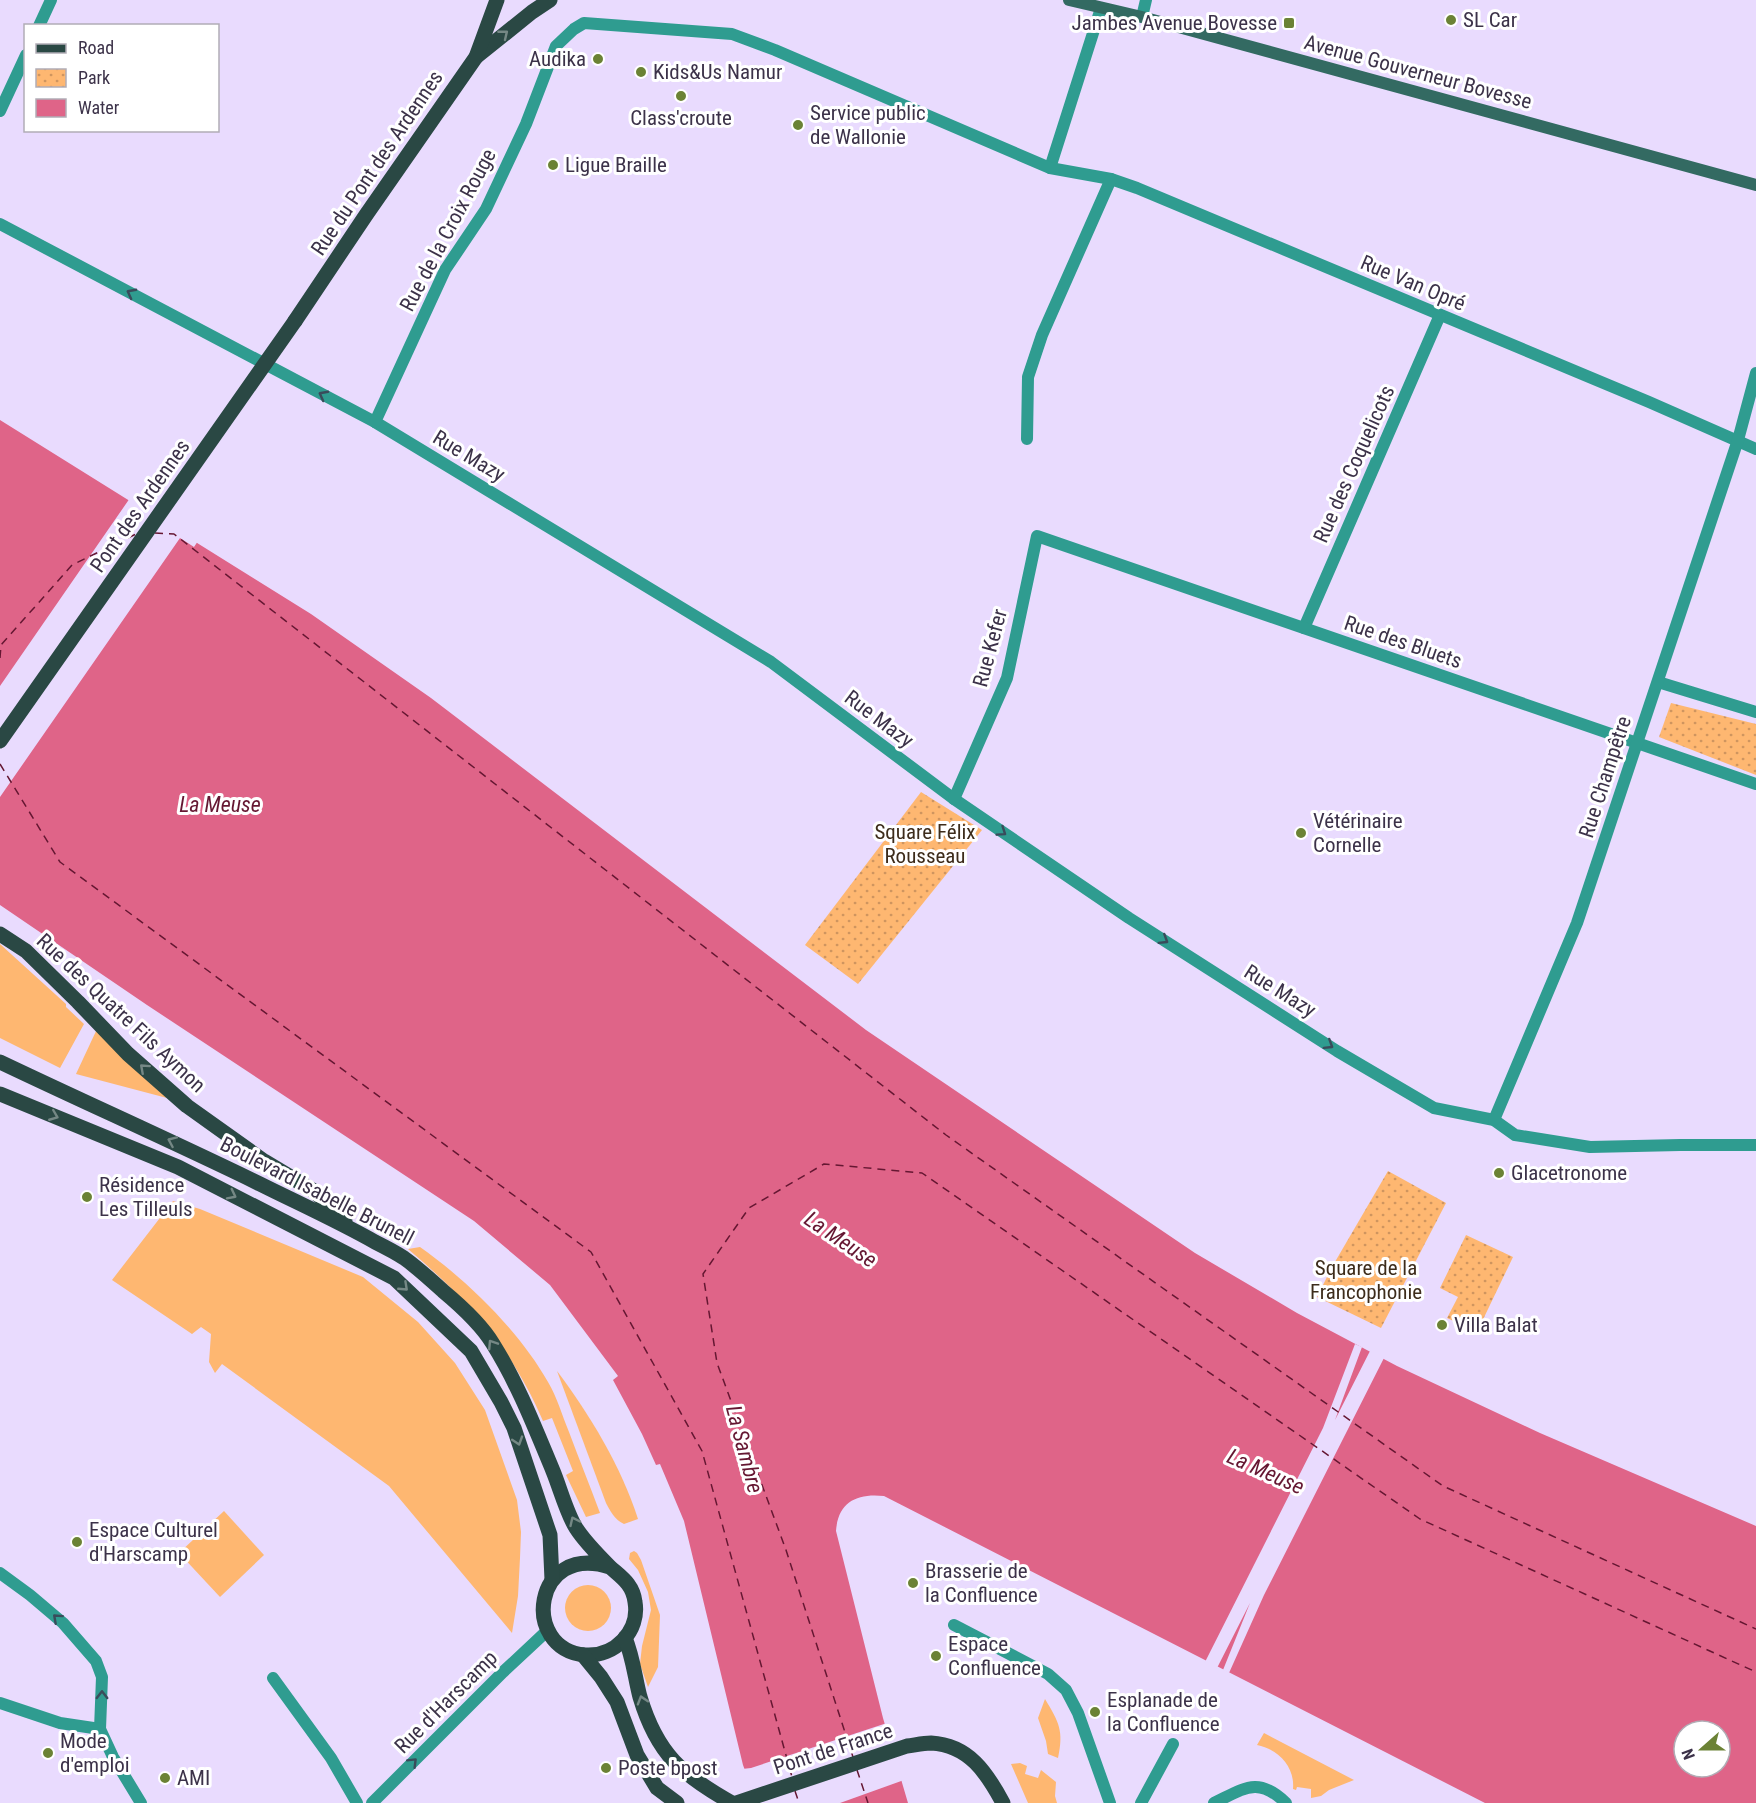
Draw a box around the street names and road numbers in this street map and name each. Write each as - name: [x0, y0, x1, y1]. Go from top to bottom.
- street label: Avenue Gouverneur Bovesse: [1302, 30, 1534, 114]
- street label: Rue du Pont des Ardennes: [306, 66, 448, 260]
- street label: Rue de la Croix Rouge: [395, 145, 501, 315]
- street label: Rue Van Opré: [1357, 250, 1469, 316]
- street label: Rue des Coquelicots: [1309, 382, 1399, 546]
- street label: Rue Mazy: [429, 425, 510, 487]
- street label: Pont des Ardennes: [85, 435, 195, 577]
- street label: Rue Kefer: [968, 606, 1012, 690]
- street label: Rue des Bluets: [1341, 611, 1465, 673]
- street label: Rue Mazy: [840, 685, 918, 753]
- street label: Rue Champêtre: [1574, 713, 1636, 841]
- street label: Rue des Quatre Fils Aymon: [32, 929, 210, 1097]
- street label: Rue Mazy: [1240, 960, 1320, 1022]
- street label: Boulevard Isabelle Brunell: [216, 1132, 418, 1250]
- street label: Rue d'Harscamp: [390, 1646, 502, 1758]
- street label: Pont de France: [770, 1718, 896, 1780]

